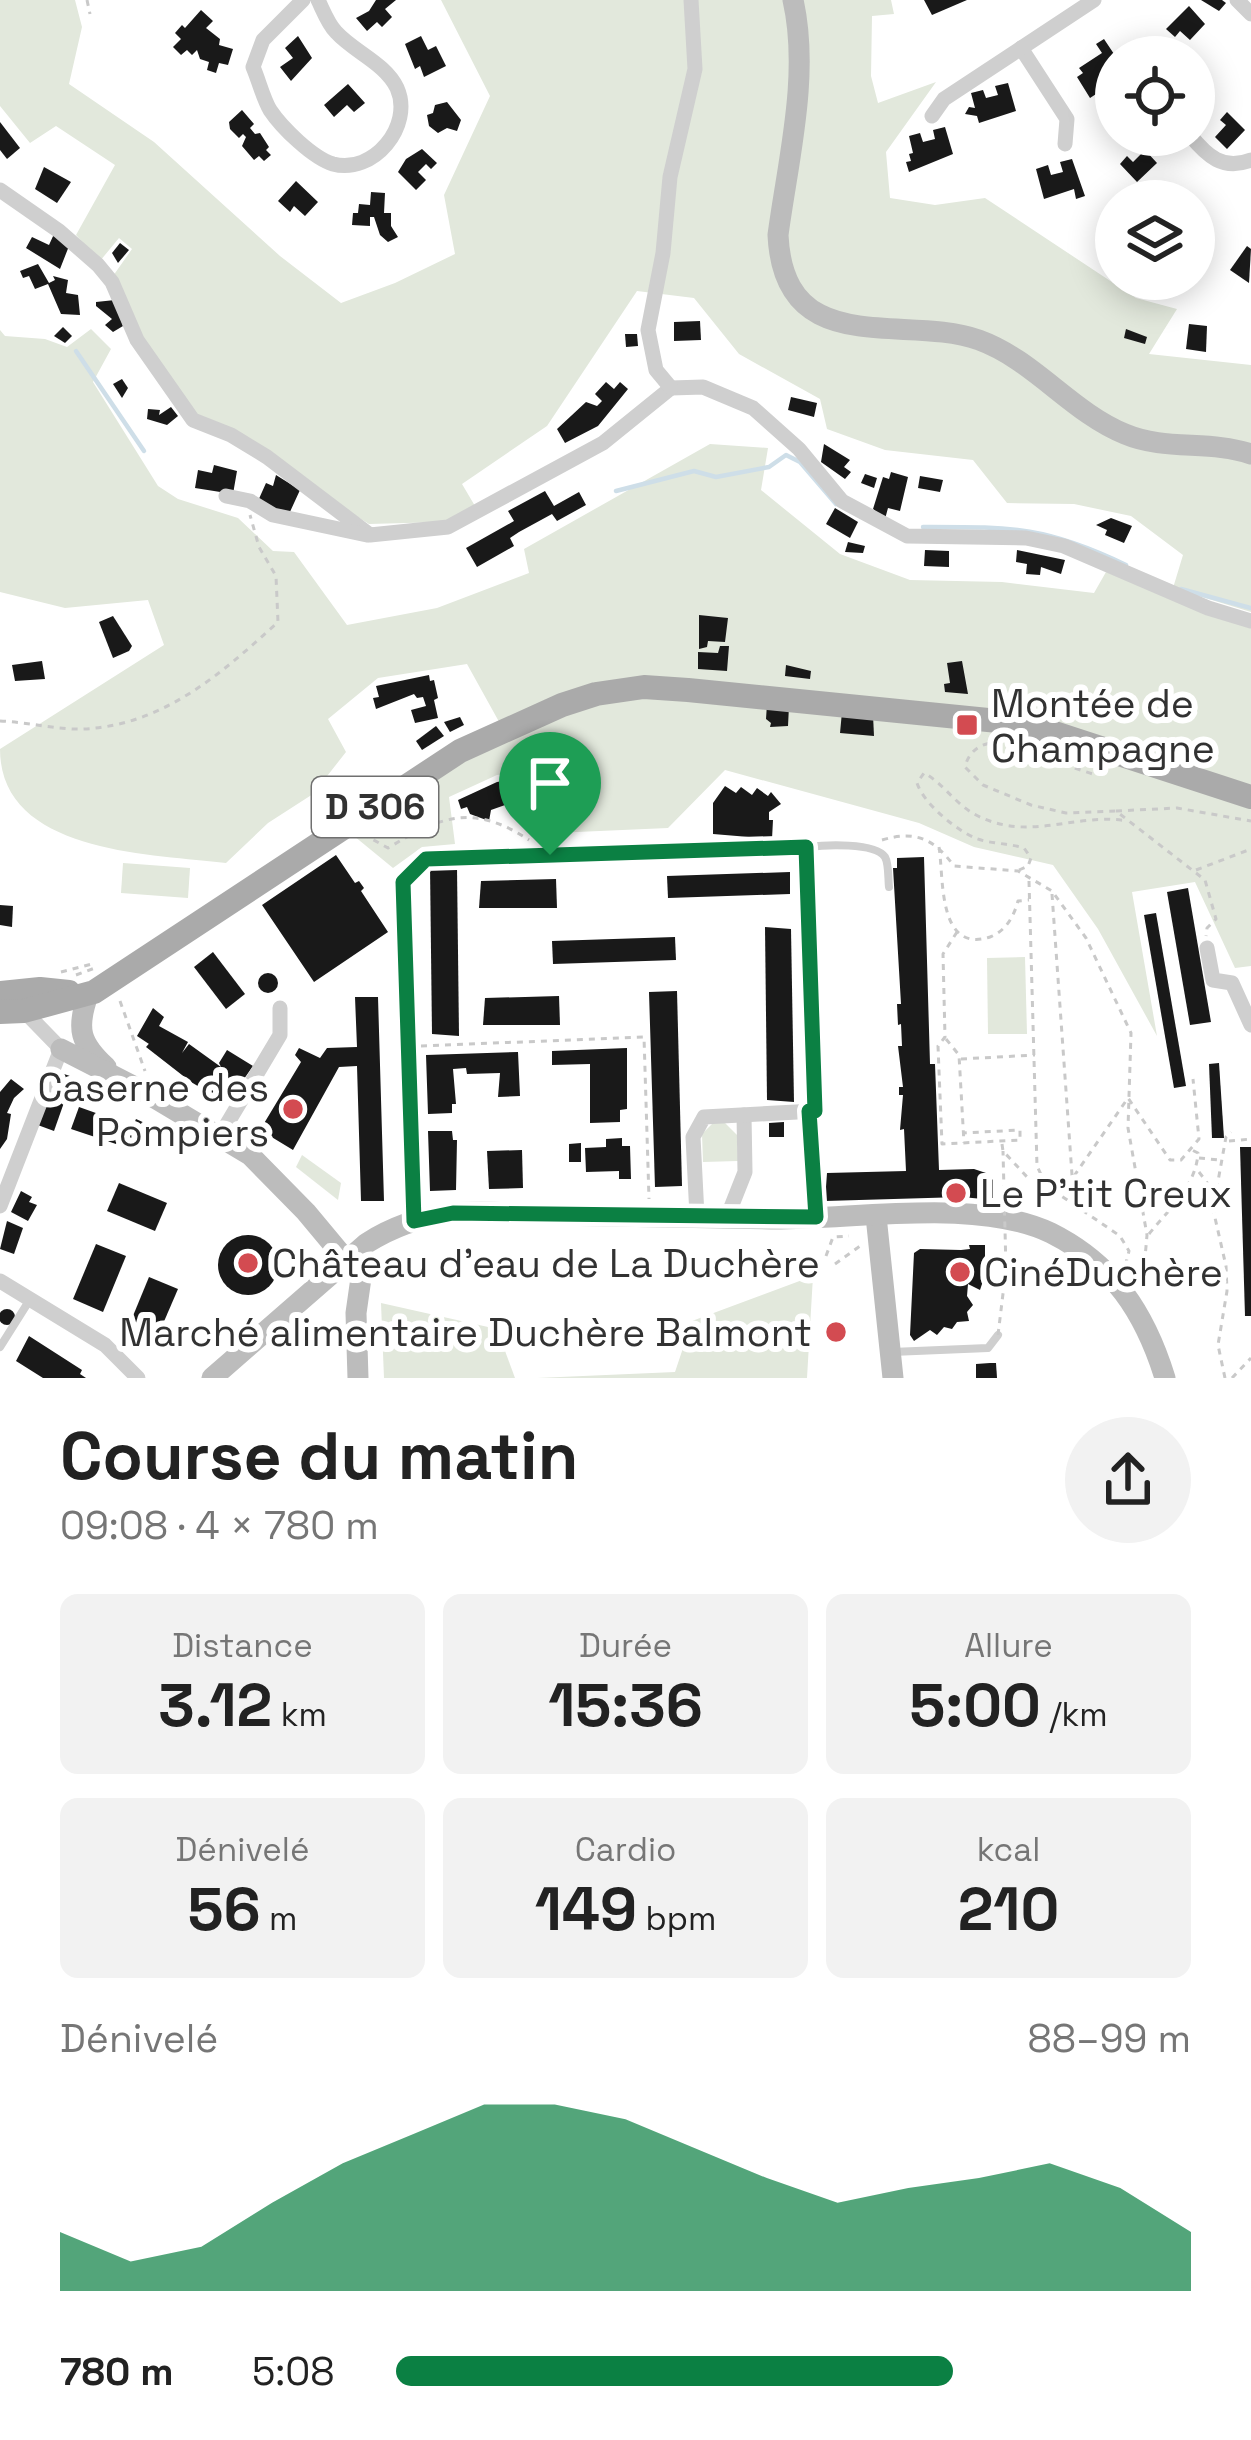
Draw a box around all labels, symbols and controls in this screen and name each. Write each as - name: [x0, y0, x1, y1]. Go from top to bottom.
- map controls: [1095, 36, 1215, 300]
- button: locate: [1095, 36, 1215, 156]
- button: layers: [1095, 180, 1215, 300]
- place label: Montée de Champagne: [991, 679, 1215, 773]
- marker: Montée de Champagne: [954, 712, 980, 738]
- pin: [499, 732, 601, 855]
- icon: arrive: [517, 750, 583, 816]
- road number: D 306: [312, 777, 438, 837]
- place label: Caserne des Pompiers: [38, 1063, 269, 1157]
- marker: Caserne des Pompiers: [280, 1096, 306, 1122]
- place label: Le P'tit Creux: [980, 1169, 1232, 1218]
- marker: Le P'tit Creux: [943, 1180, 969, 1206]
- place label: Château d'eau de La Duchère: [272, 1239, 820, 1288]
- place label: CinéDuchère: [984, 1248, 1223, 1297]
- marker: Château d'eau de La Duchère: [235, 1250, 261, 1276]
- marker: CinéDuchère: [947, 1259, 973, 1285]
- place label: Marché alimentaire Duchère Balmont: [119, 1308, 812, 1357]
- marker: Marché alimentaire Duchère Balmont: [823, 1319, 849, 1345]
- text: Course du matin: [60, 1414, 578, 1498]
- button: share: [1065, 1417, 1191, 1543]
- text: 09:08 · 4 × 780 m: [60, 1501, 379, 1550]
- text: Distance: [172, 1625, 313, 1667]
- text: Durée: [579, 1625, 672, 1667]
- text: Allure: [964, 1625, 1053, 1667]
- text: 3.12: [158, 1667, 272, 1744]
- text: 15:36: [548, 1667, 703, 1744]
- text: 5:00: [909, 1667, 1041, 1744]
- text: km: [272, 1694, 327, 1736]
- text: /km: [1041, 1694, 1108, 1736]
- text: Dénivelé: [175, 1829, 310, 1871]
- text: Cardio: [575, 1829, 676, 1871]
- text: kcal: [977, 1829, 1040, 1871]
- text: 56: [188, 1871, 261, 1948]
- text: 149: [535, 1871, 637, 1948]
- text: 210: [958, 1871, 1059, 1948]
- text: m: [261, 1898, 297, 1940]
- text: bpm: [637, 1898, 716, 1940]
- text: Dénivelé: [60, 2014, 218, 2063]
- text: 88–99 m: [1027, 2014, 1191, 2063]
- text: 780 m: [60, 2347, 174, 2396]
- text: 5:08: [252, 2347, 335, 2396]

